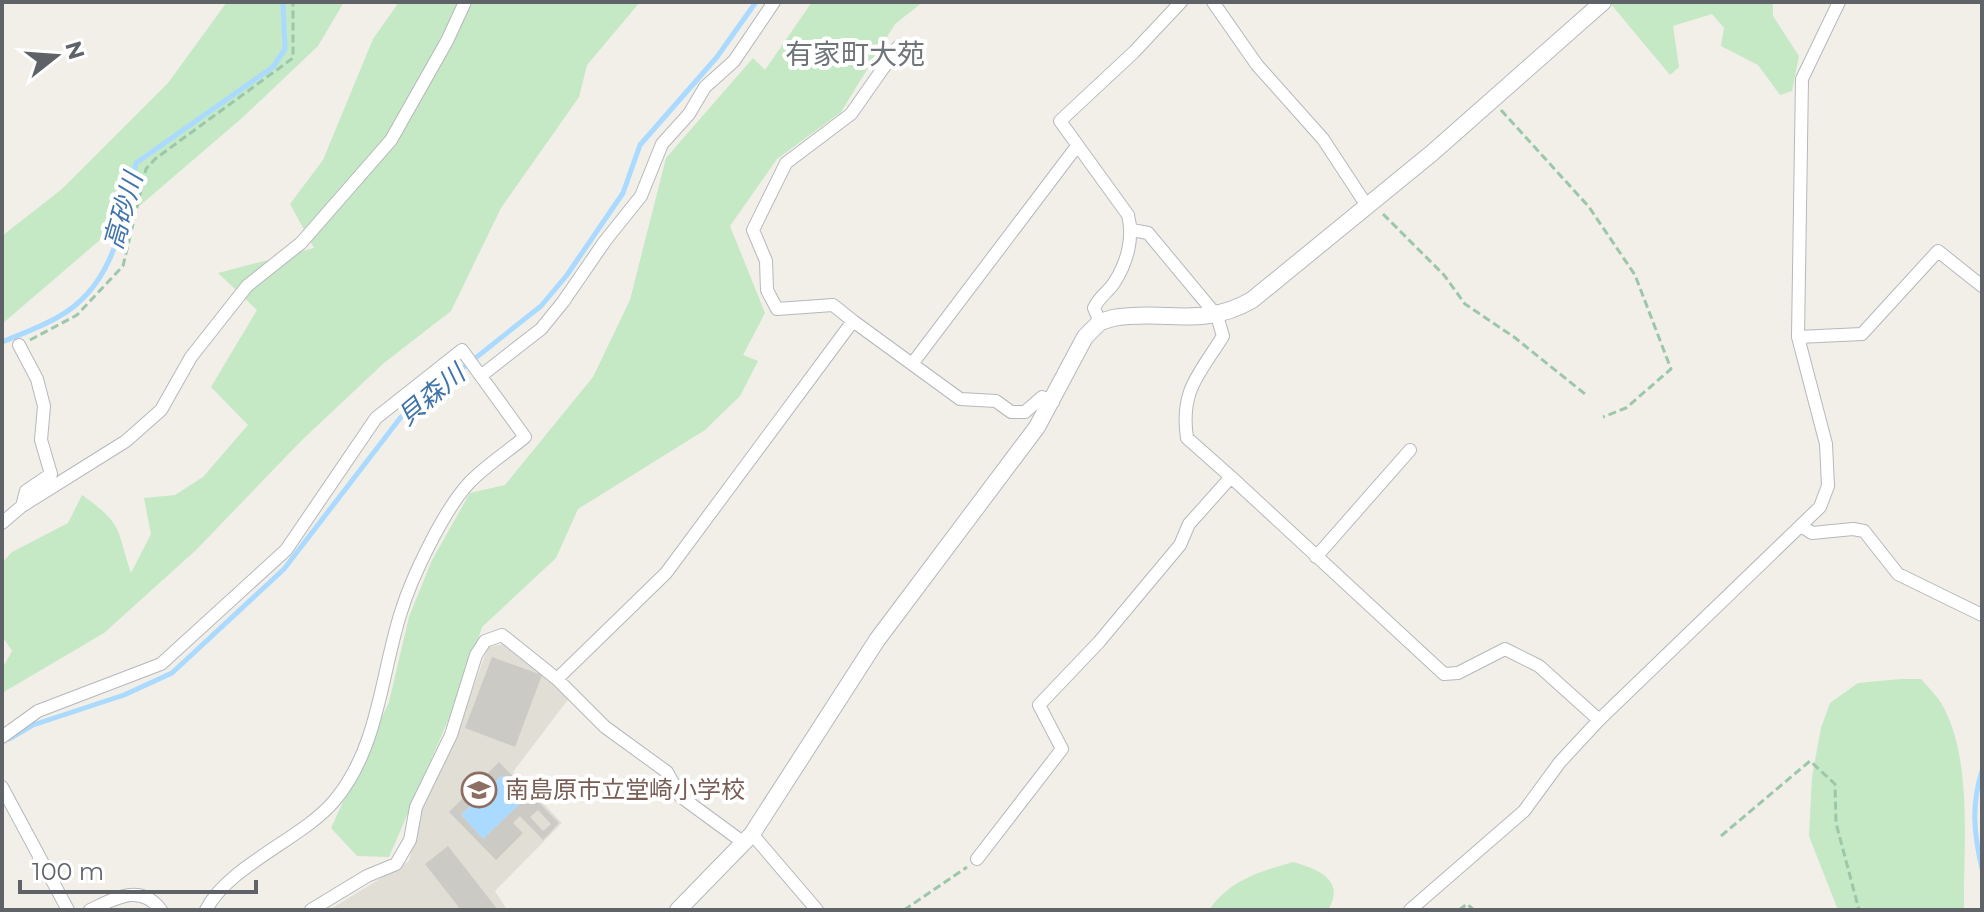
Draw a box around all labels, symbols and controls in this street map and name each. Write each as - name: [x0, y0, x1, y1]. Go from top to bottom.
- north arrow: [16, 16, 96, 96]
- district label: 有家町大苑: [785, 37, 925, 71]
- text: N: [59, 38, 90, 63]
- water label: 高砂川: [97, 166, 150, 253]
- water label: 貝森川: [391, 356, 473, 432]
- school or university icon: 南島原市立堂崎小学校: [460, 771, 498, 809]
- place label: 南島原市立堂崎小学校: [505, 775, 745, 804]
- scale bar: [20, 844, 256, 894]
- text: 100 m: [32, 857, 104, 886]

